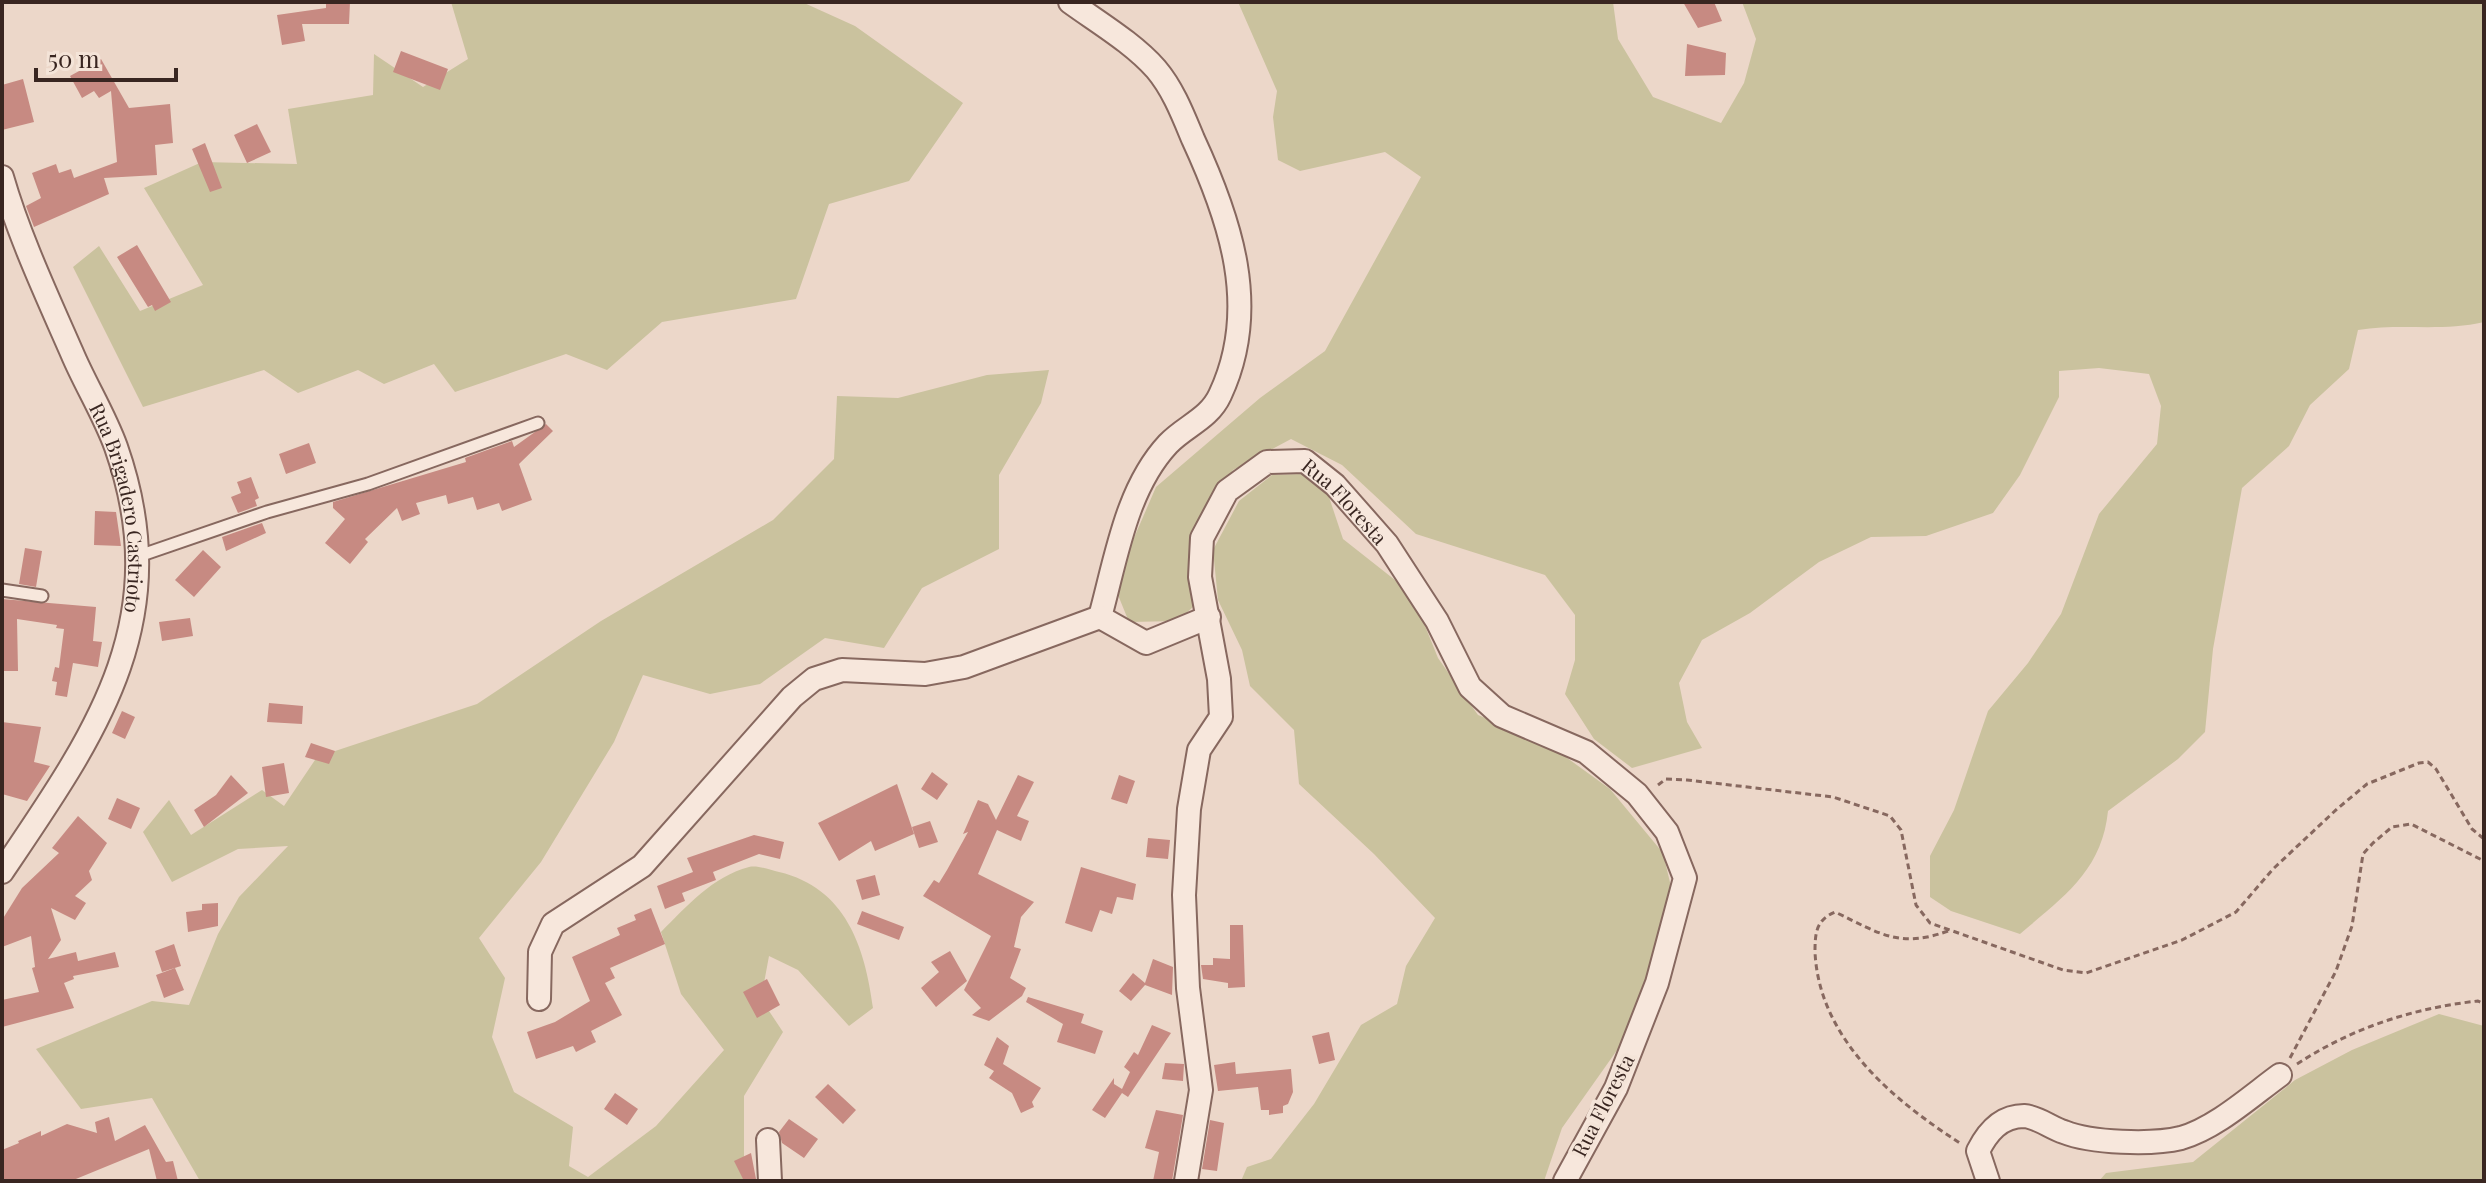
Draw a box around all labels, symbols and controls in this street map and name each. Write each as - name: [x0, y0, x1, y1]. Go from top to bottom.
- scale bar: [36, 32, 176, 82]
- text: 50 m: [48, 42, 100, 74]
- street label: Rua Brigadero Castrioto: [84, 397, 151, 615]
- street label: Rua Floresta: [1297, 451, 1394, 550]
- street label: Rua Floresta: [1565, 1049, 1639, 1161]

